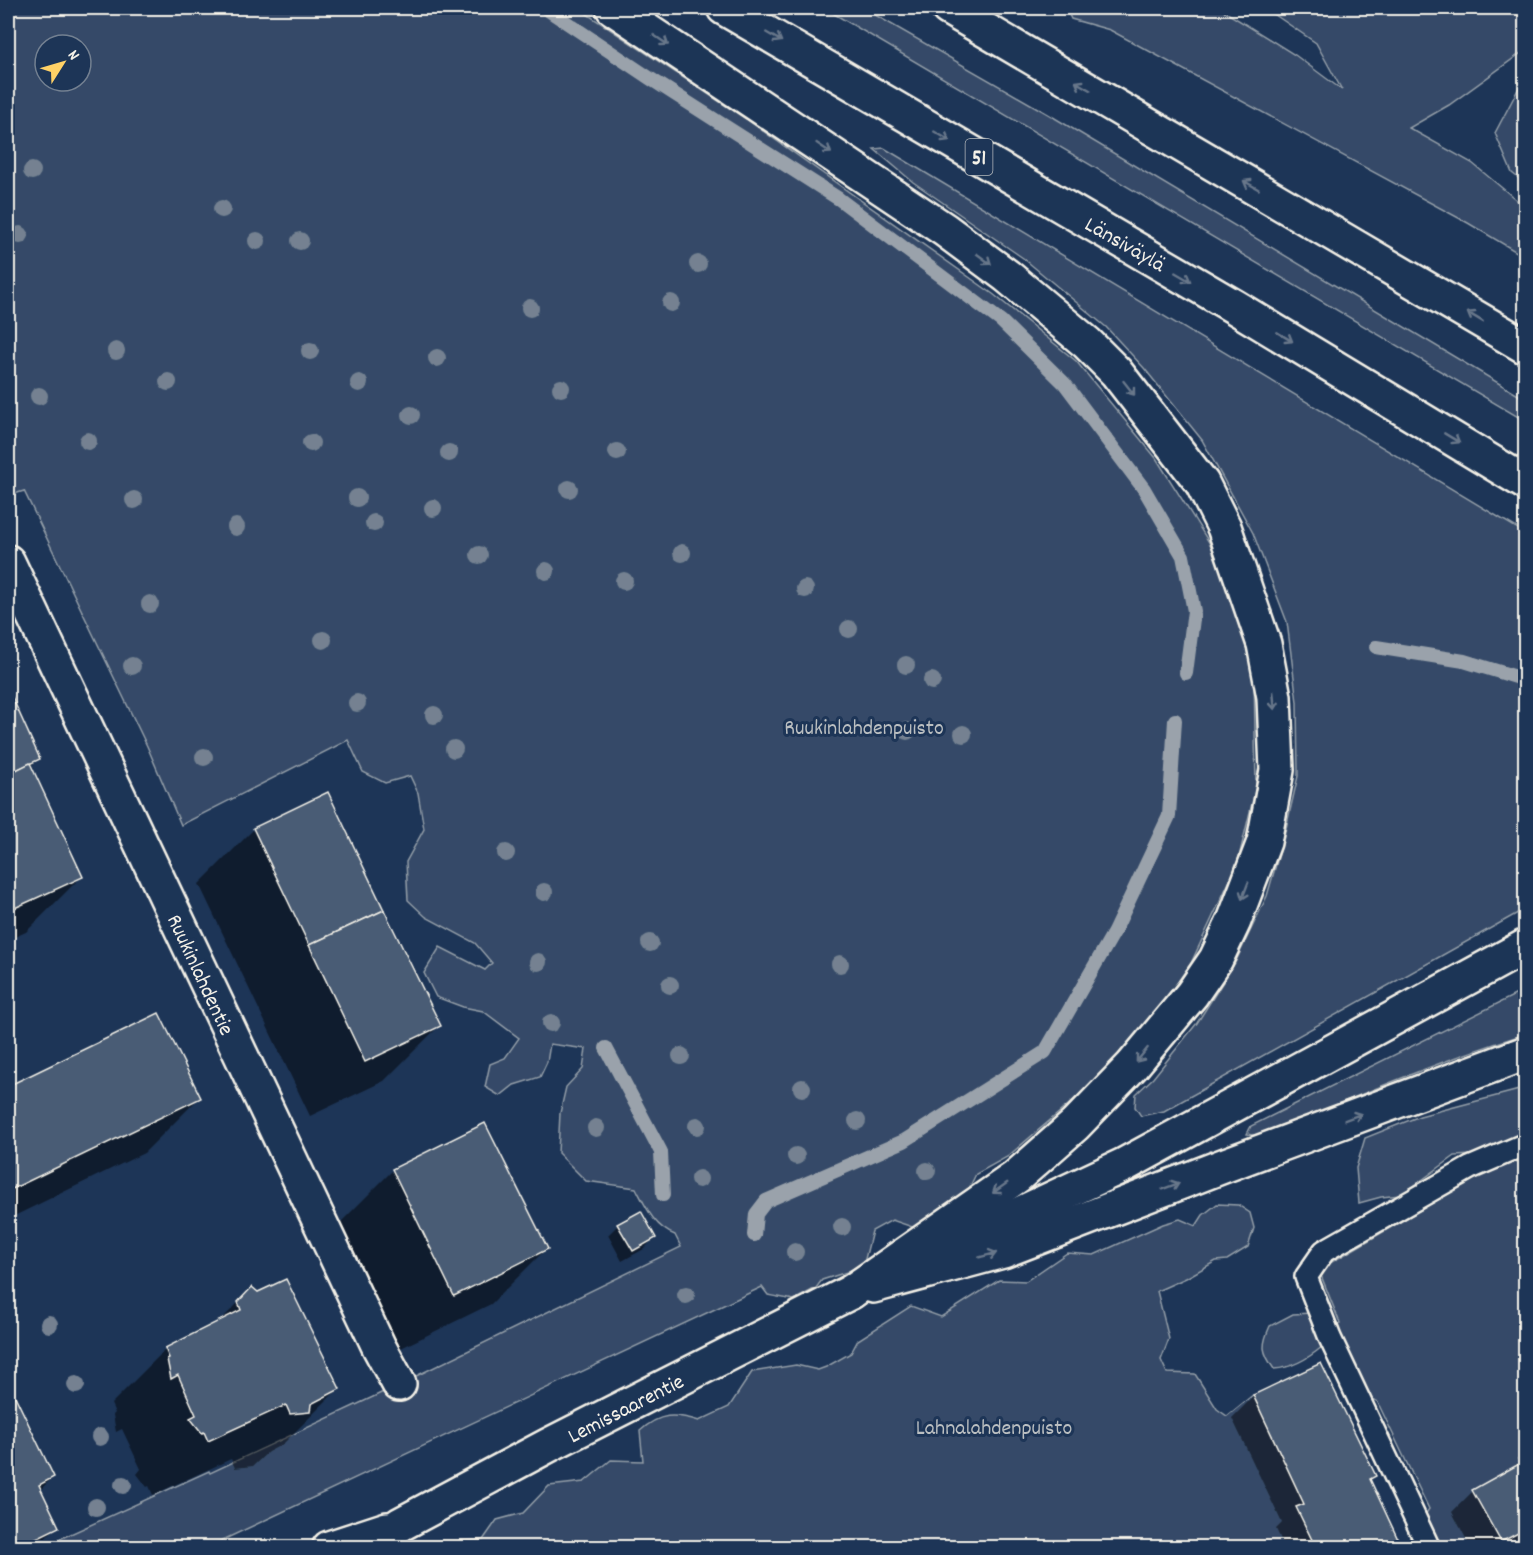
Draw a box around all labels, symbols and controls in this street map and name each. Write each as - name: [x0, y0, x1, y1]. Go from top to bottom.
- one-way arrow: [765, 31, 782, 43]
- north arrow: [33, 33, 93, 93]
- one-way arrow: [653, 34, 669, 46]
- text: N: [61, 45, 85, 66]
- one-way arrow: [1075, 80, 1092, 92]
- one-way arrow: [934, 130, 951, 142]
- road number: 51: [966, 139, 992, 175]
- one-way arrow: [815, 142, 831, 154]
- one-way arrow: [1243, 179, 1260, 191]
- street label: Länsiväylä: [1078, 210, 1170, 282]
- one-way arrow: [976, 252, 992, 265]
- one-way arrow: [1174, 271, 1191, 283]
- one-way arrow: [1467, 311, 1484, 323]
- one-way arrow: [1276, 331, 1293, 343]
- one-way arrow: [1123, 380, 1136, 396]
- one-way arrow: [1443, 433, 1460, 445]
- one-way arrow: [1269, 691, 1280, 711]
- park label: Ruukinlahdenpuisto: [784, 714, 944, 745]
- one-way arrow: [1239, 882, 1250, 900]
- street label: Ruukinlahdentie: [157, 910, 240, 1041]
- one-way arrow: [1135, 1047, 1149, 1062]
- one-way arrow: [1343, 1110, 1362, 1121]
- one-way arrow: [1161, 1180, 1179, 1191]
- one-way arrow: [992, 1182, 1008, 1194]
- one-way arrow: [978, 1248, 997, 1260]
- street label: Lemissaarentie: [563, 1368, 690, 1453]
- park label: Lahnalahdenpuisto: [916, 1414, 1072, 1445]

